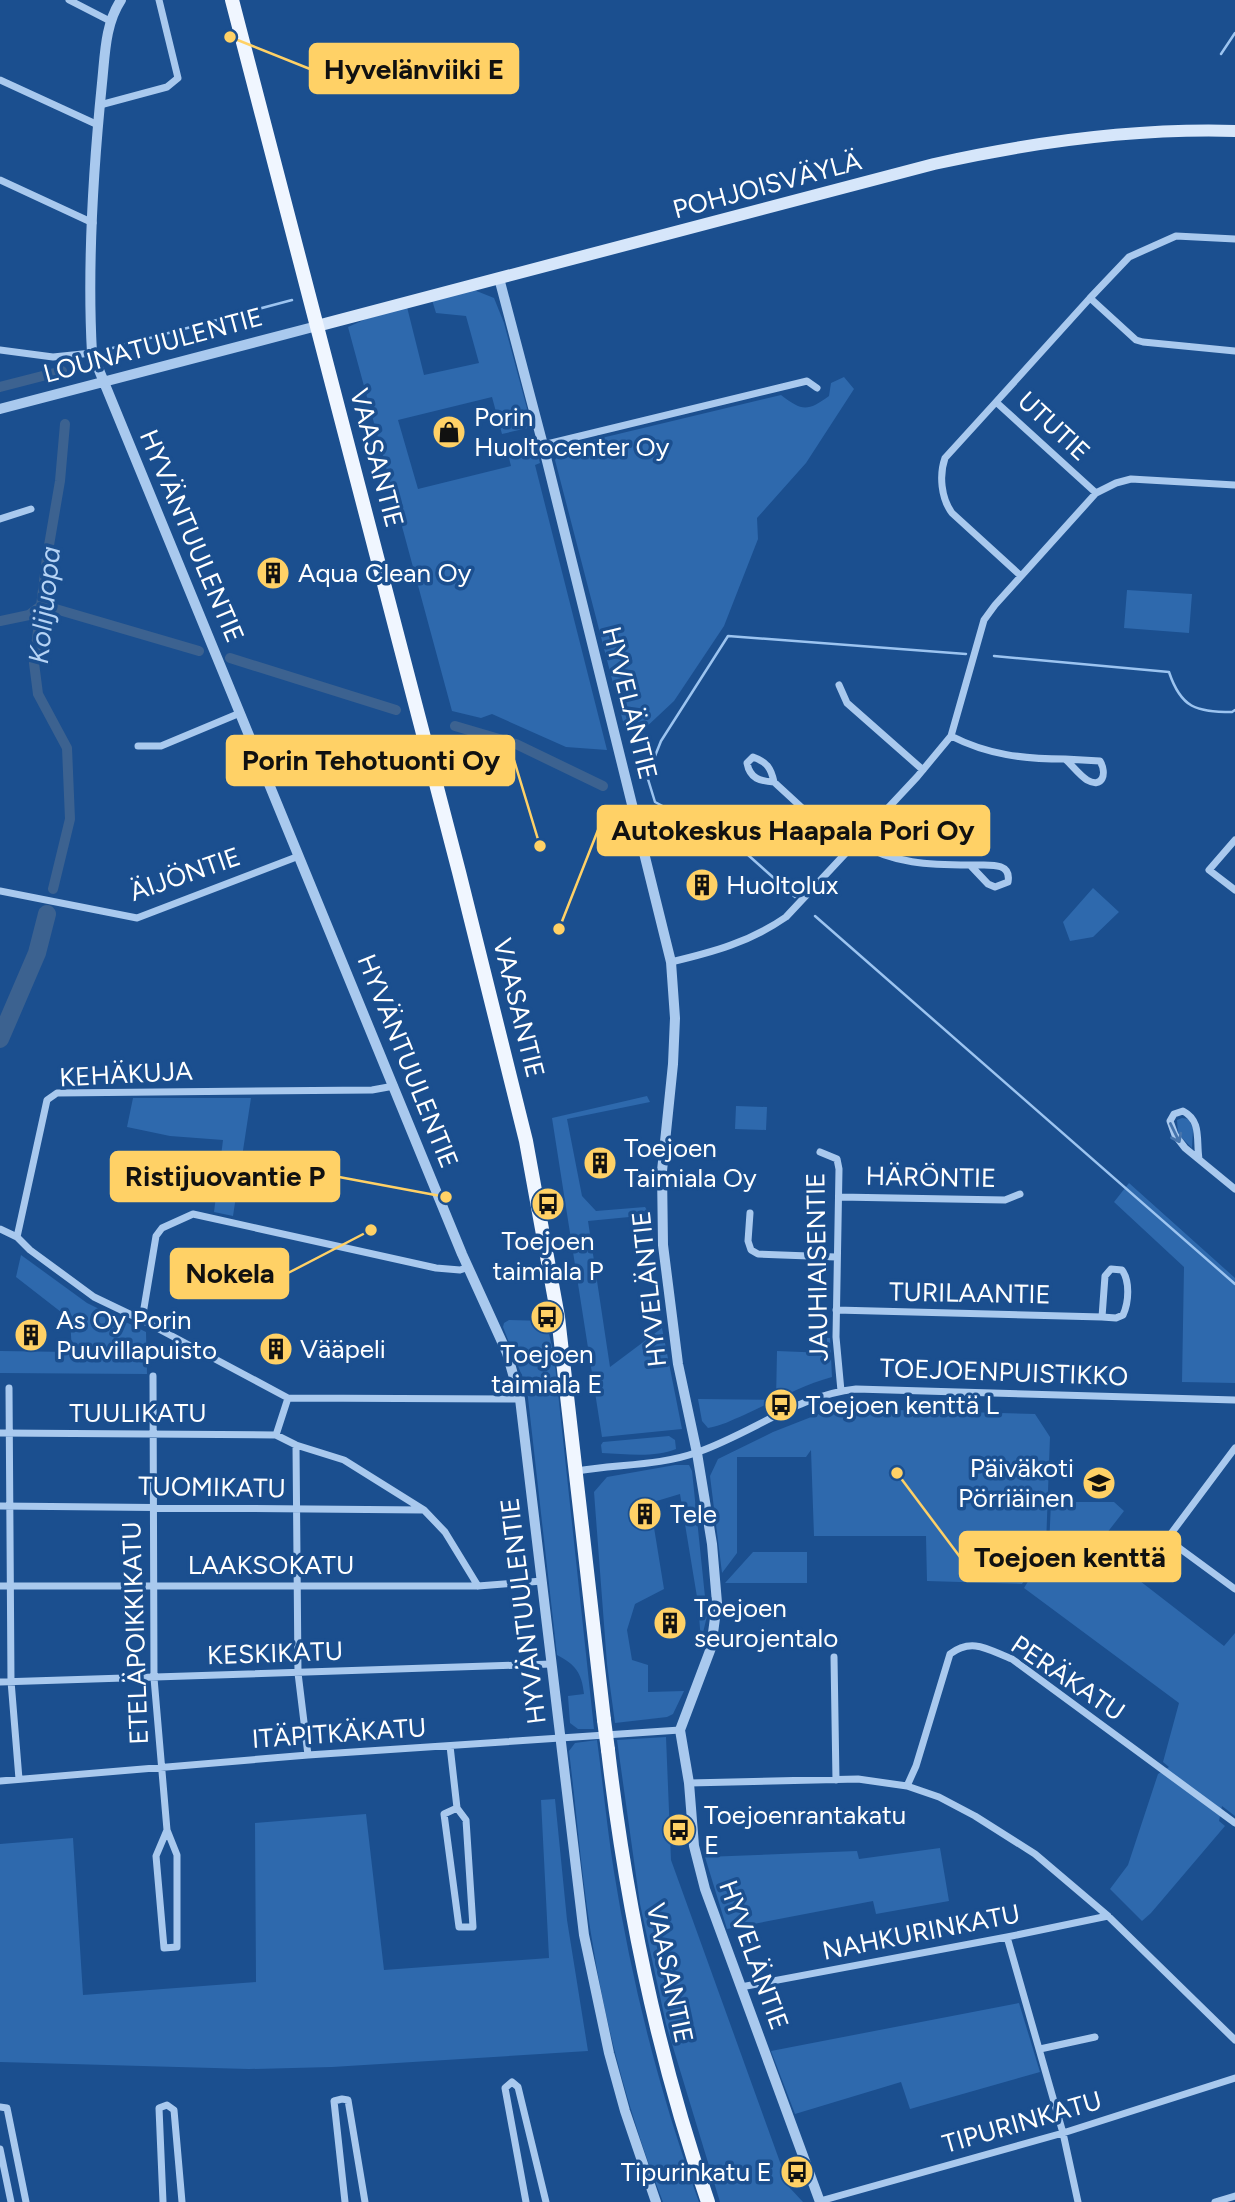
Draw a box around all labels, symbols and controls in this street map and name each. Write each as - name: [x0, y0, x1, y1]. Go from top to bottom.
- callout: Hyvelänviiki E: [310, 44, 518, 93]
- text: Hyvelänviiki E: [324, 52, 504, 86]
- street label: POHJOISVÄYLÄ: [669, 144, 865, 226]
- street label: LOUNATUULENTIE: [40, 300, 266, 390]
- street label: UTUTIE: [1011, 384, 1097, 468]
- street label: VAASANTIE: [343, 385, 411, 531]
- place label: Porin Huoltocenter Oy: [474, 401, 670, 463]
- shop icon: Porin Huoltocenter Oy: [430, 413, 468, 451]
- street label: HYVÄNTUULENTIE: [133, 425, 251, 647]
- water label: Kolijuopa: [21, 545, 67, 665]
- building icon: Aqua Clean Oy: [254, 554, 292, 592]
- place label: Aqua Clean Oy: [298, 557, 472, 589]
- street label: HYVELÄNTIE: [596, 623, 664, 783]
- callout: Porin Tehotuonti Oy: [227, 736, 514, 785]
- text: Porin Tehotuonti Oy: [242, 743, 501, 777]
- callout: Autokeskus Haapala Pori Oy: [598, 806, 989, 855]
- text: Autokeskus Haapala Pori Oy: [611, 813, 976, 847]
- street label: ÄIJÖNTIE: [125, 840, 245, 908]
- building icon: Huoltolux: [683, 866, 721, 904]
- place label: Huoltolux: [726, 869, 839, 901]
- street label: VAASANTIE: [486, 935, 552, 1081]
- street label: HYVÄNTUULENTIE: [350, 949, 466, 1173]
- street label: KEHÄKUJA: [58, 1055, 194, 1093]
- one-way arrow: [1169, 1122, 1183, 1143]
- place label: Toejoen Taimiala Oy: [624, 1132, 757, 1194]
- building icon: Toejoen Taimiala Oy: [581, 1144, 619, 1182]
- callout: Ristijuovantie P: [111, 1152, 339, 1201]
- text: Ristijuovantie P: [125, 1159, 325, 1193]
- street label: HÄRÖNTIE: [865, 1160, 997, 1194]
- street label: JAUHIAISENTIE: [799, 1172, 835, 1362]
- bus stop icon: Toejoen taimiala P: [529, 1185, 567, 1223]
- street label: HYVELÄNTIE: [625, 1209, 673, 1369]
- place label: Toejoen taimiala P: [493, 1225, 603, 1287]
- callout: Nokela: [171, 1249, 288, 1298]
- text: Nokela: [185, 1256, 275, 1290]
- street label: TURILAANTIE: [889, 1276, 1051, 1310]
- bus stop icon: Toejoen taimiala E: [528, 1298, 566, 1336]
- place label: As Oy Porin Puuvillapuisto: [56, 1304, 217, 1366]
- building icon: As Oy Porin Puuvillapuisto: [12, 1316, 50, 1354]
- building icon: Vääpeli: [257, 1330, 295, 1368]
- place label: Vääpeli: [300, 1333, 386, 1365]
- place label: Toejoen taimiala E: [491, 1338, 603, 1400]
- street label: TOEJOENPUISTIKKO: [879, 1352, 1129, 1392]
- bus stop icon: Toejoen kenttä L: [762, 1386, 800, 1424]
- place label: Toejoen kenttä L: [806, 1389, 1000, 1421]
- street label: TUULIKATU: [69, 1397, 207, 1429]
- place label: Päiväkoti Pörriäinen: [958, 1452, 1074, 1514]
- school or university icon: Päiväkoti Pörriäinen: [1080, 1464, 1118, 1502]
- street label: TUOMIKATU: [138, 1470, 286, 1504]
- building icon: Tele: [626, 1495, 664, 1533]
- street label: HYVÄNTUULENTIE: [493, 1496, 553, 1726]
- place label: Tele: [670, 1498, 717, 1530]
- street label: ETELÄPOIKKIKATU: [115, 1521, 155, 1745]
- callout: Toejoen kenttä: [960, 1532, 1180, 1581]
- text: Toejoen kenttä: [974, 1540, 1166, 1574]
- street label: LAAKSOKATU: [188, 1549, 354, 1581]
- place label: Toejoen seurojentalo: [694, 1592, 838, 1654]
- building icon: Toejoen seurojentalo: [651, 1604, 689, 1642]
- street label: PERÄKATU: [1005, 1628, 1131, 1728]
- street label: KESKIKATU: [206, 1635, 344, 1671]
- street label: ITÄPITKÄKATU: [251, 1711, 427, 1755]
- place label: Toejoenrantakatu E: [704, 1799, 906, 1861]
- bus stop icon: Toejoenrantakatu E: [660, 1811, 698, 1849]
- street label: HYVELÄNTIE: [712, 1876, 796, 2034]
- street label: NAHKURINKATU: [819, 1897, 1023, 1967]
- street label: VAASANTIE: [640, 1900, 700, 2046]
- street label: TIPURINKATU: [939, 2084, 1105, 2160]
- bus stop icon: Tipurinkatu E: [778, 2153, 816, 2191]
- place label: Tipurinkatu E: [621, 2156, 772, 2188]

